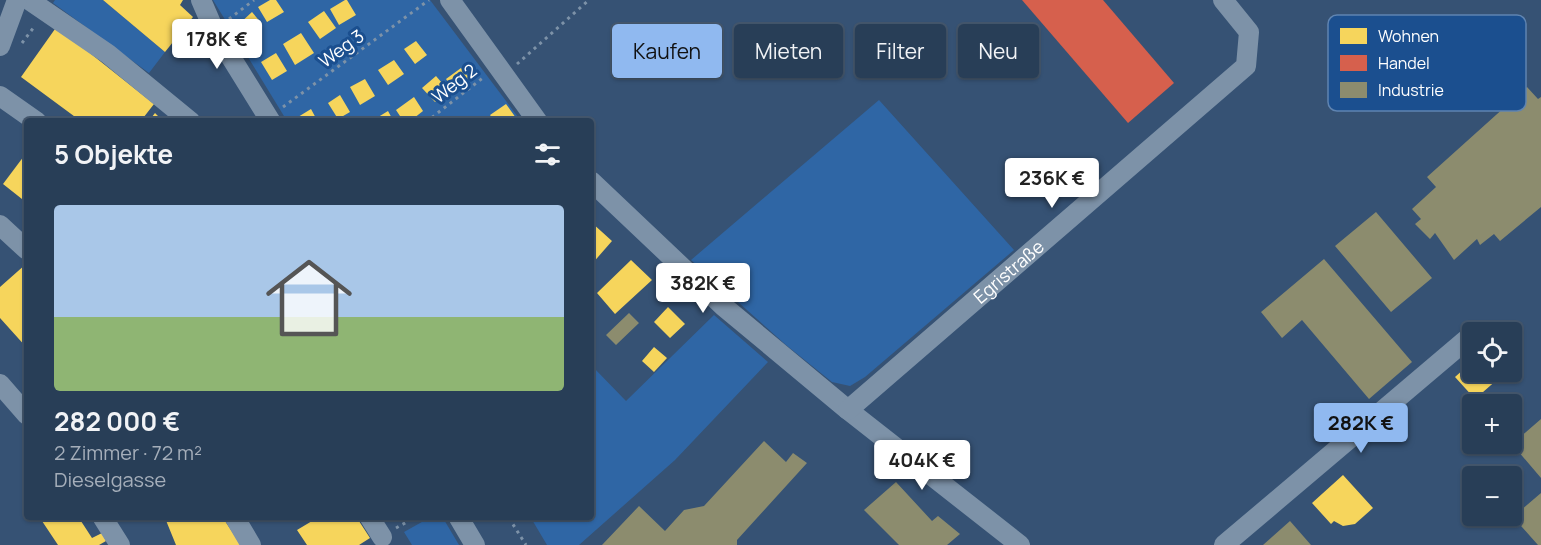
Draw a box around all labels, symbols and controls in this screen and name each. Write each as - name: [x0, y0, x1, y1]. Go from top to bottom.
- legend: [1328, 15, 1526, 111]
- pin: 178K €: [168, 19, 266, 70]
- street label: Weg 3: [314, 23, 368, 73]
- chip: Kaufen: [612, 24, 722, 78]
- chip: Mieten: [734, 24, 843, 78]
- chip: Filter: [855, 24, 946, 78]
- chip: Neu: [958, 24, 1039, 78]
- text: 178K €: [186, 25, 248, 52]
- text: Wohnen: [1378, 25, 1439, 47]
- text: Handel: [1378, 52, 1430, 74]
- street label: Weg 2: [427, 58, 481, 108]
- text: Industrie: [1378, 79, 1444, 101]
- text: 5 Objekte: [54, 136, 173, 172]
- icon: filters: [531, 138, 564, 171]
- pin: 236K €: [1003, 158, 1101, 209]
- text: 236K €: [1019, 164, 1085, 191]
- street label: Egristraße: [968, 234, 1049, 308]
- icon: home: [255, 244, 363, 352]
- pin: 382K €: [654, 263, 752, 314]
- text: 382K €: [670, 269, 736, 296]
- map controls: [1462, 322, 1522, 526]
- button: locate: [1462, 322, 1522, 382]
- button: +: [1462, 394, 1522, 454]
- text: 282 000 €: [54, 403, 180, 439]
- pin: 282K €: [1312, 403, 1410, 454]
- text: 282K €: [1328, 409, 1394, 436]
- text: 2 Zimmer · 72 m²: [54, 439, 202, 466]
- pin: 404K €: [873, 440, 971, 491]
- text: 404K €: [888, 446, 956, 473]
- text: Dieselgasse: [54, 466, 166, 493]
- button: −: [1462, 466, 1522, 526]

